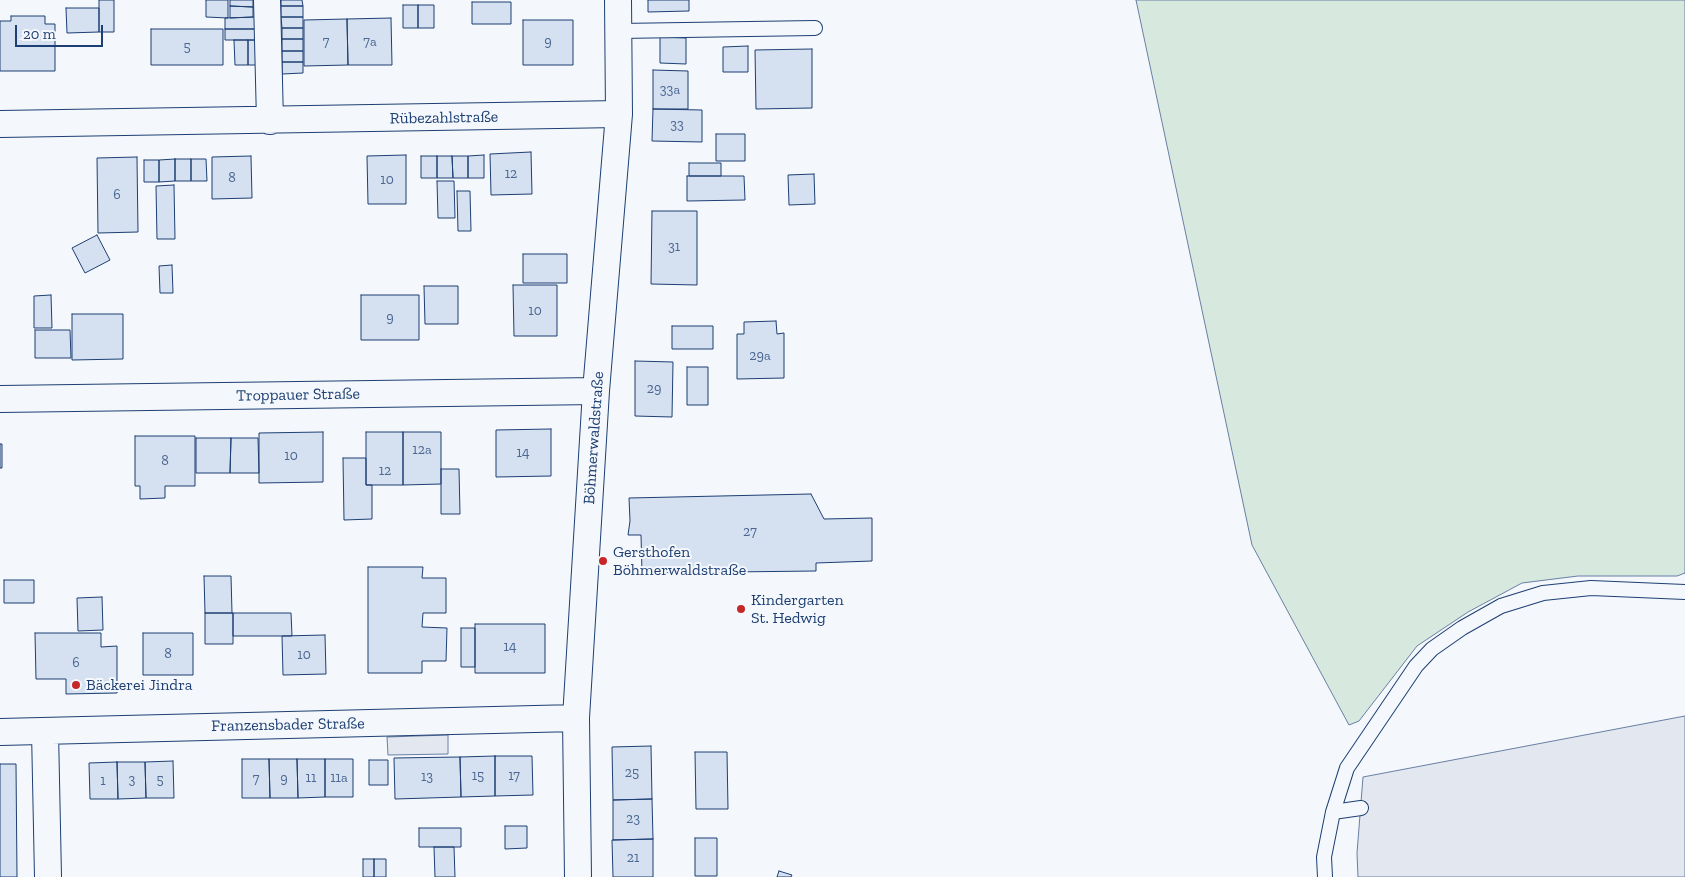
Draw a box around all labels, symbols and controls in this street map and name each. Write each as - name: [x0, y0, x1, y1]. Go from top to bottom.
- scale bar: [18, 15, 105, 47]
- text: 20 m: [23, 25, 56, 43]
- house number: 7: [323, 34, 329, 50]
- house number: 7a: [363, 34, 377, 50]
- house number: 9: [544, 34, 552, 50]
- house number: 5: [183, 39, 191, 55]
- house number: 33a: [660, 82, 680, 98]
- street label: Rübezahlstraße: [390, 107, 498, 129]
- house number: 33: [670, 117, 684, 133]
- house number: 12: [505, 166, 517, 182]
- house number: 8: [228, 170, 236, 186]
- house number: 10: [380, 172, 394, 188]
- house number: 6: [113, 187, 121, 203]
- house number: 31: [668, 239, 680, 255]
- house number: 10: [528, 303, 542, 319]
- house number: 9: [386, 310, 394, 326]
- house number: 29a: [749, 348, 771, 364]
- street label: Böhmerwaldstraße: [580, 371, 608, 505]
- house number: 29: [647, 381, 661, 397]
- street label: Troppauer Straße: [236, 384, 360, 406]
- house number: 12a: [412, 442, 432, 458]
- house number: 14: [517, 445, 529, 461]
- house number: 10: [284, 448, 298, 464]
- house number: 8: [161, 453, 169, 469]
- house number: 12: [379, 463, 391, 479]
- house number: 27: [743, 524, 757, 540]
- place label: Gersthofen Böhmerwaldstraße: [613, 542, 746, 580]
- marker: Gersthofen Böhmerwaldstraße: [597, 555, 609, 567]
- place label: Kindergarten St. Hedwig: [751, 590, 844, 628]
- marker: Kindergarten St. Hedwig: [735, 603, 747, 615]
- house number: 14: [504, 639, 516, 655]
- house number: 8: [164, 646, 172, 662]
- house number: 10: [297, 647, 311, 663]
- house number: 6: [72, 655, 80, 671]
- place label: Bäckerei Jindra: [86, 675, 193, 695]
- marker: Bäckerei Jindra: [70, 679, 82, 691]
- street label: Franzensbader Straße: [211, 714, 365, 736]
- house number: 25: [625, 765, 639, 781]
- house number: 15: [472, 768, 484, 784]
- house number: 17: [508, 768, 520, 784]
- house number: 13: [421, 769, 433, 785]
- house number: 11: [306, 770, 316, 786]
- house number: 11a: [330, 770, 348, 786]
- house number: 7: [253, 771, 259, 787]
- house number: 9: [280, 771, 288, 787]
- house number: 3: [129, 772, 135, 788]
- house number: 5: [156, 772, 164, 788]
- house number: 1: [100, 773, 106, 789]
- house number: 23: [626, 811, 640, 827]
- house number: 21: [627, 850, 639, 866]

